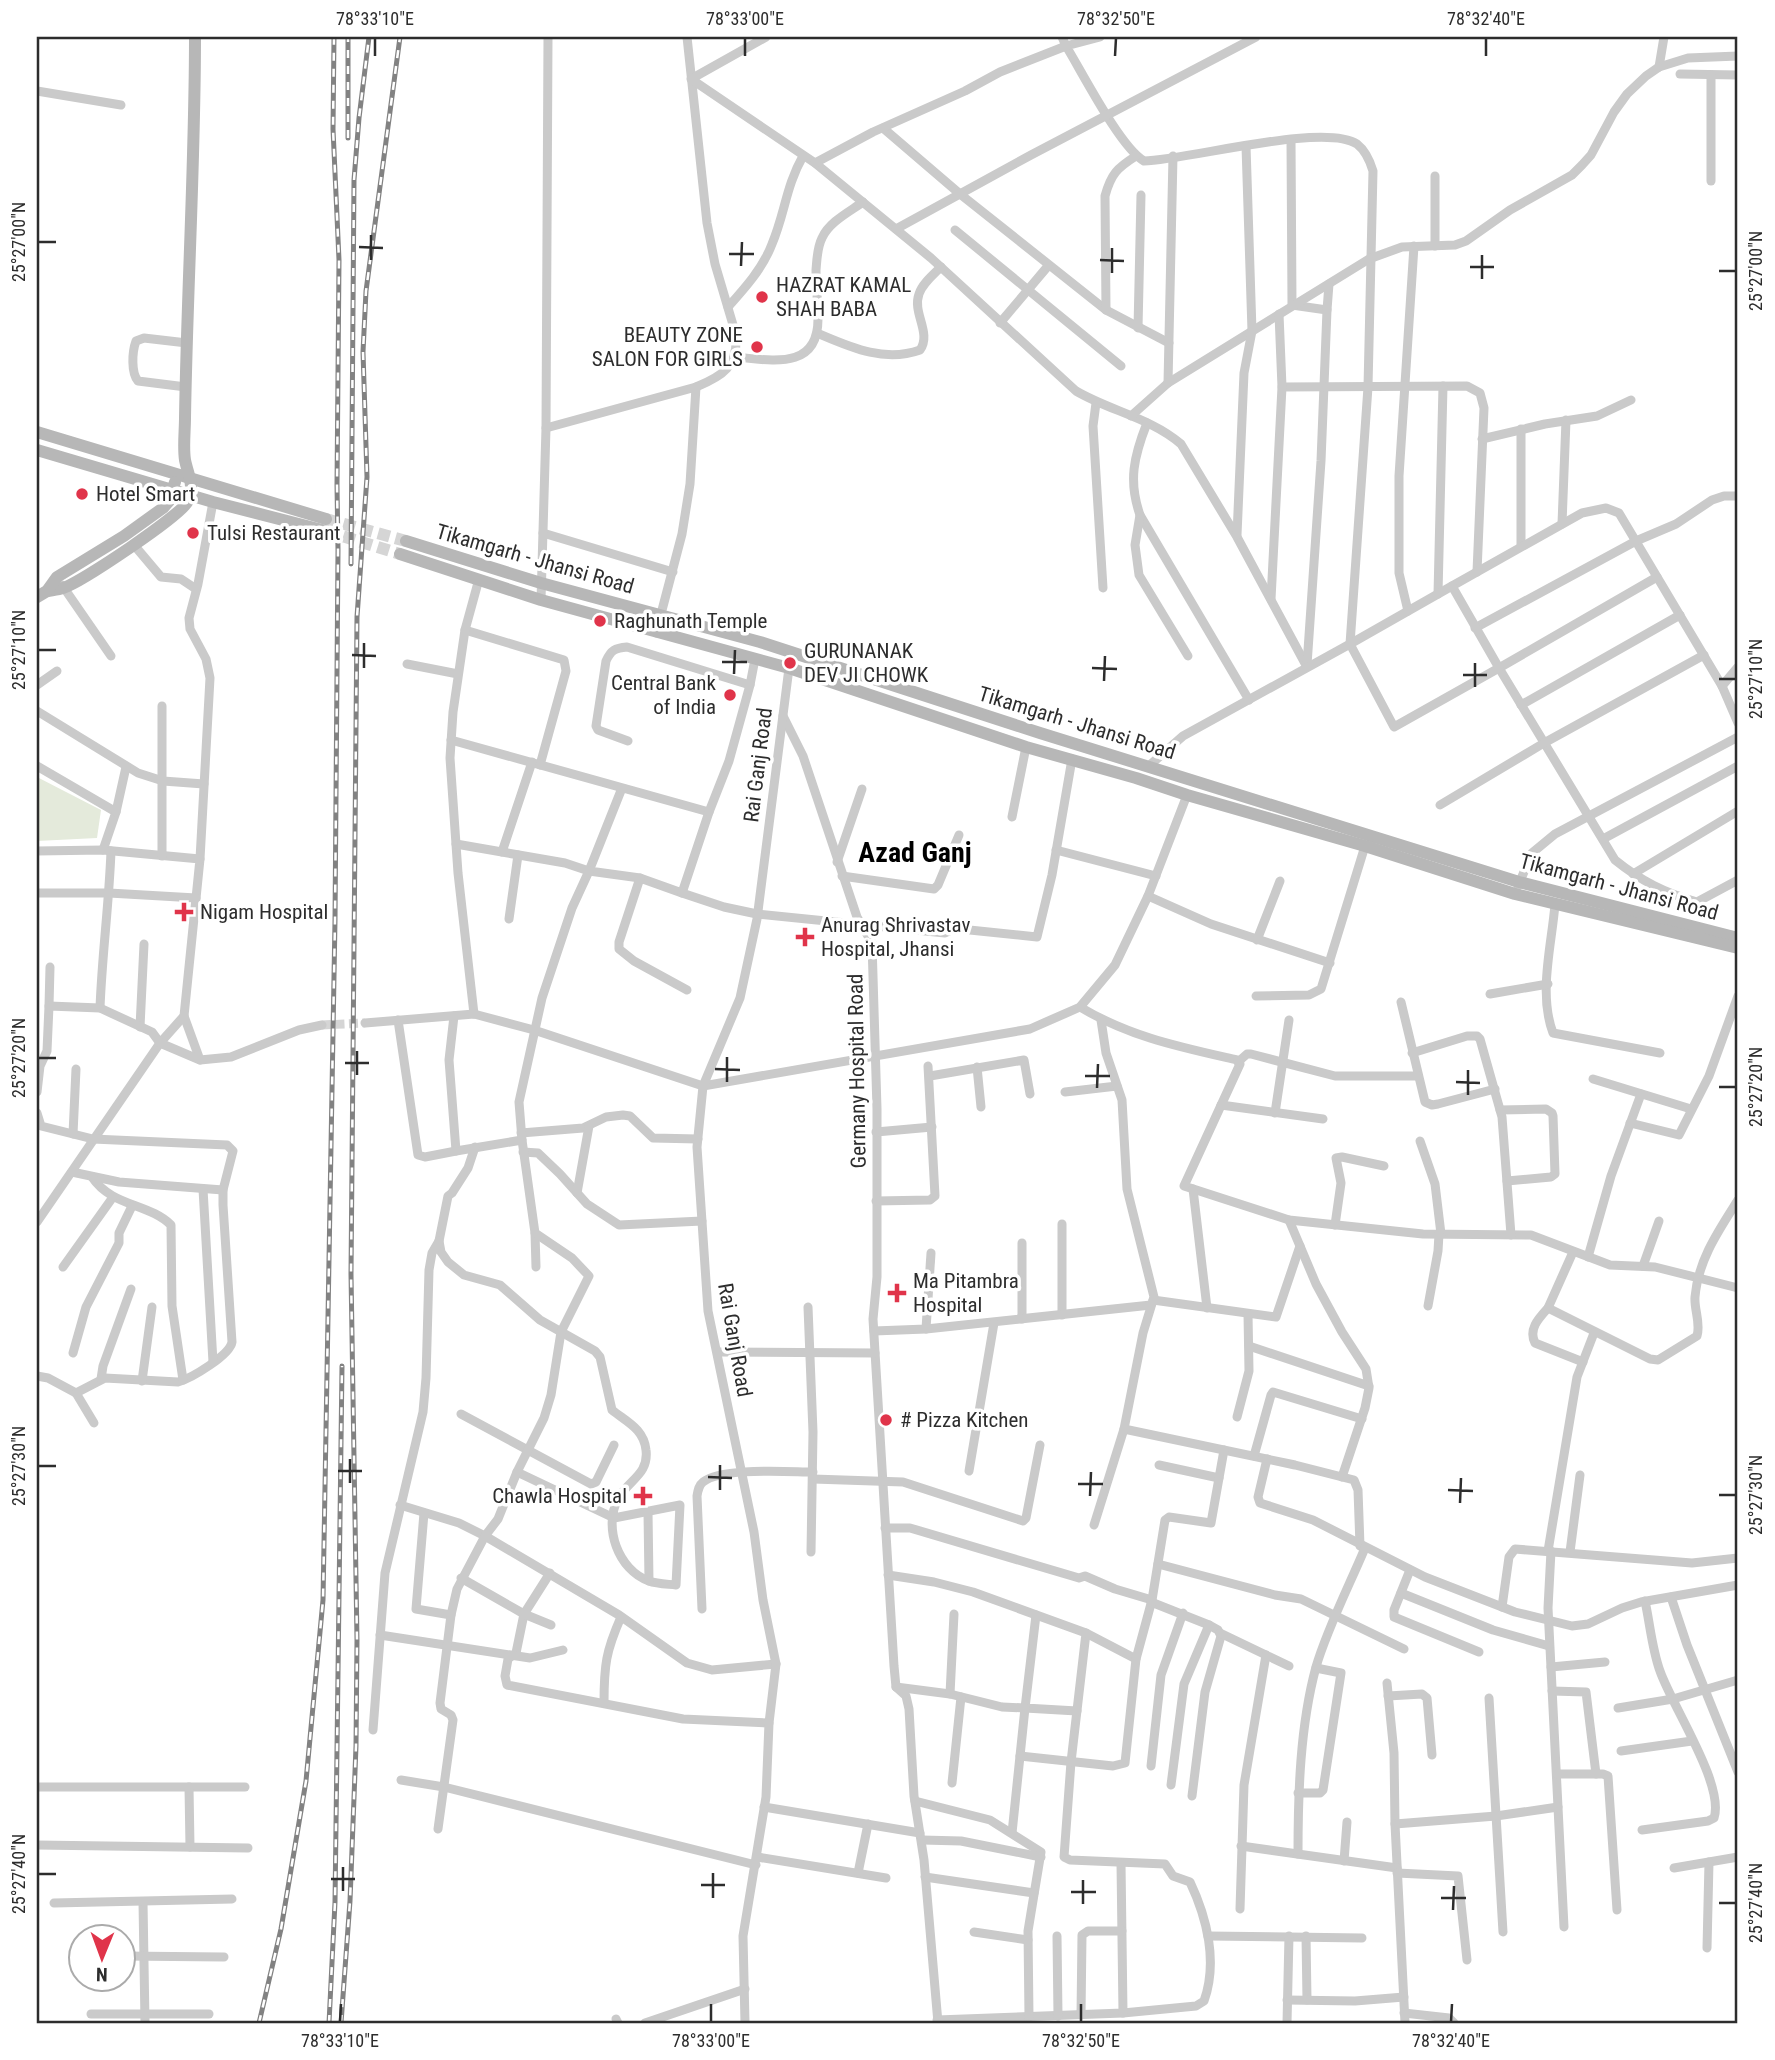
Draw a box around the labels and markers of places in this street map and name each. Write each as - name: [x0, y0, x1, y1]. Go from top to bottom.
- place label: HAZRAT KAMAL SHAH BABA: [776, 273, 911, 321]
- marker: HAZRAT KAMAL SHAH BABA: [754, 289, 770, 305]
- place label: BEAUTY ZONE SALON FOR GIRLS: [592, 323, 743, 371]
- marker: BEAUTY ZONE SALON FOR GIRLS: [749, 339, 765, 355]
- place label: Hotel Smart: [96, 482, 195, 506]
- marker: Hotel Smart: [74, 486, 90, 502]
- place label: Tulsi Restaurant: [207, 521, 341, 545]
- marker: Tulsi Restaurant: [185, 525, 201, 541]
- place label: Raghunath Temple: [614, 609, 768, 633]
- marker: Raghunath Temple: [592, 613, 608, 629]
- place label: GURUNANAK DEV JI CHOWK: [804, 639, 929, 687]
- marker: GURUNANAK DEV JI CHOWK: [782, 655, 798, 671]
- place label: Central Bank of India: [611, 671, 717, 719]
- marker: Central Bank of India: [722, 687, 738, 703]
- place label: Nigam Hospital: [200, 900, 328, 924]
- marker: Nigam Hospital: [174, 902, 194, 922]
- place label: Anurag Shrivastav Hospital, Jhansi: [821, 913, 970, 961]
- marker: Anurag Shrivastav Hospital, Jhansi: [795, 927, 815, 947]
- place label: Ma Pitambra Hospital: [913, 1269, 1019, 1317]
- marker: Ma Pitambra Hospital: [887, 1283, 907, 1303]
- place label: # Pizza Kitchen: [900, 1408, 1028, 1432]
- marker: # Pizza Kitchen: [878, 1412, 894, 1428]
- place label: Chawla Hospital: [492, 1484, 627, 1508]
- marker: Chawla Hospital: [633, 1486, 653, 1506]

